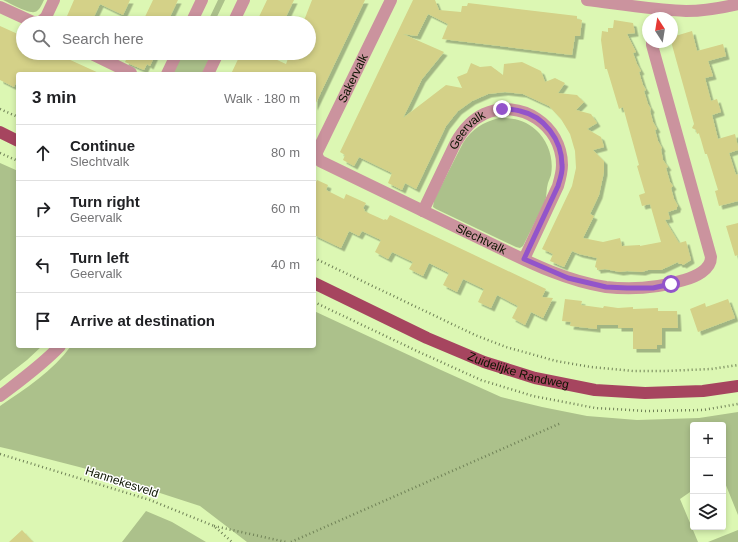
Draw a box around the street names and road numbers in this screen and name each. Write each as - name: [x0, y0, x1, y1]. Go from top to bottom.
- street label: Sakervalk: [335, 51, 371, 105]
- street label: Geervalk: [446, 107, 488, 152]
- street label: Slechtvalk: [453, 221, 510, 258]
- street label: Zuidelijke Randweg: [466, 349, 570, 392]
- street label: Hannekesveld: [84, 464, 160, 500]

